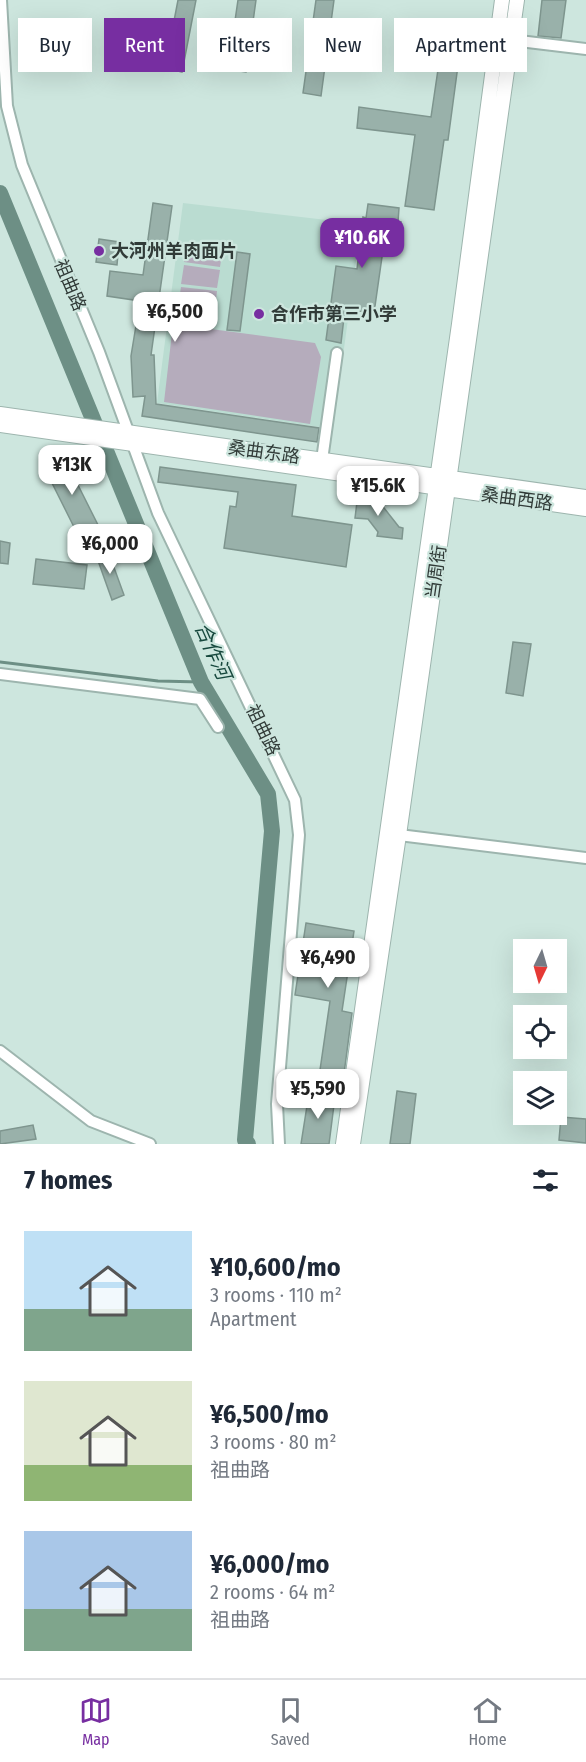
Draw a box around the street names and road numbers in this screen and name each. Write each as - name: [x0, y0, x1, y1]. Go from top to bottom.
- street label: 祖曲路: [49, 256, 91, 314]
- street label: 桑曲东路: [227, 436, 301, 468]
- street label: 桑曲西路: [480, 483, 554, 515]
- street label: 当周街: [421, 544, 451, 600]
- street label: 祖曲路: [241, 701, 285, 759]

